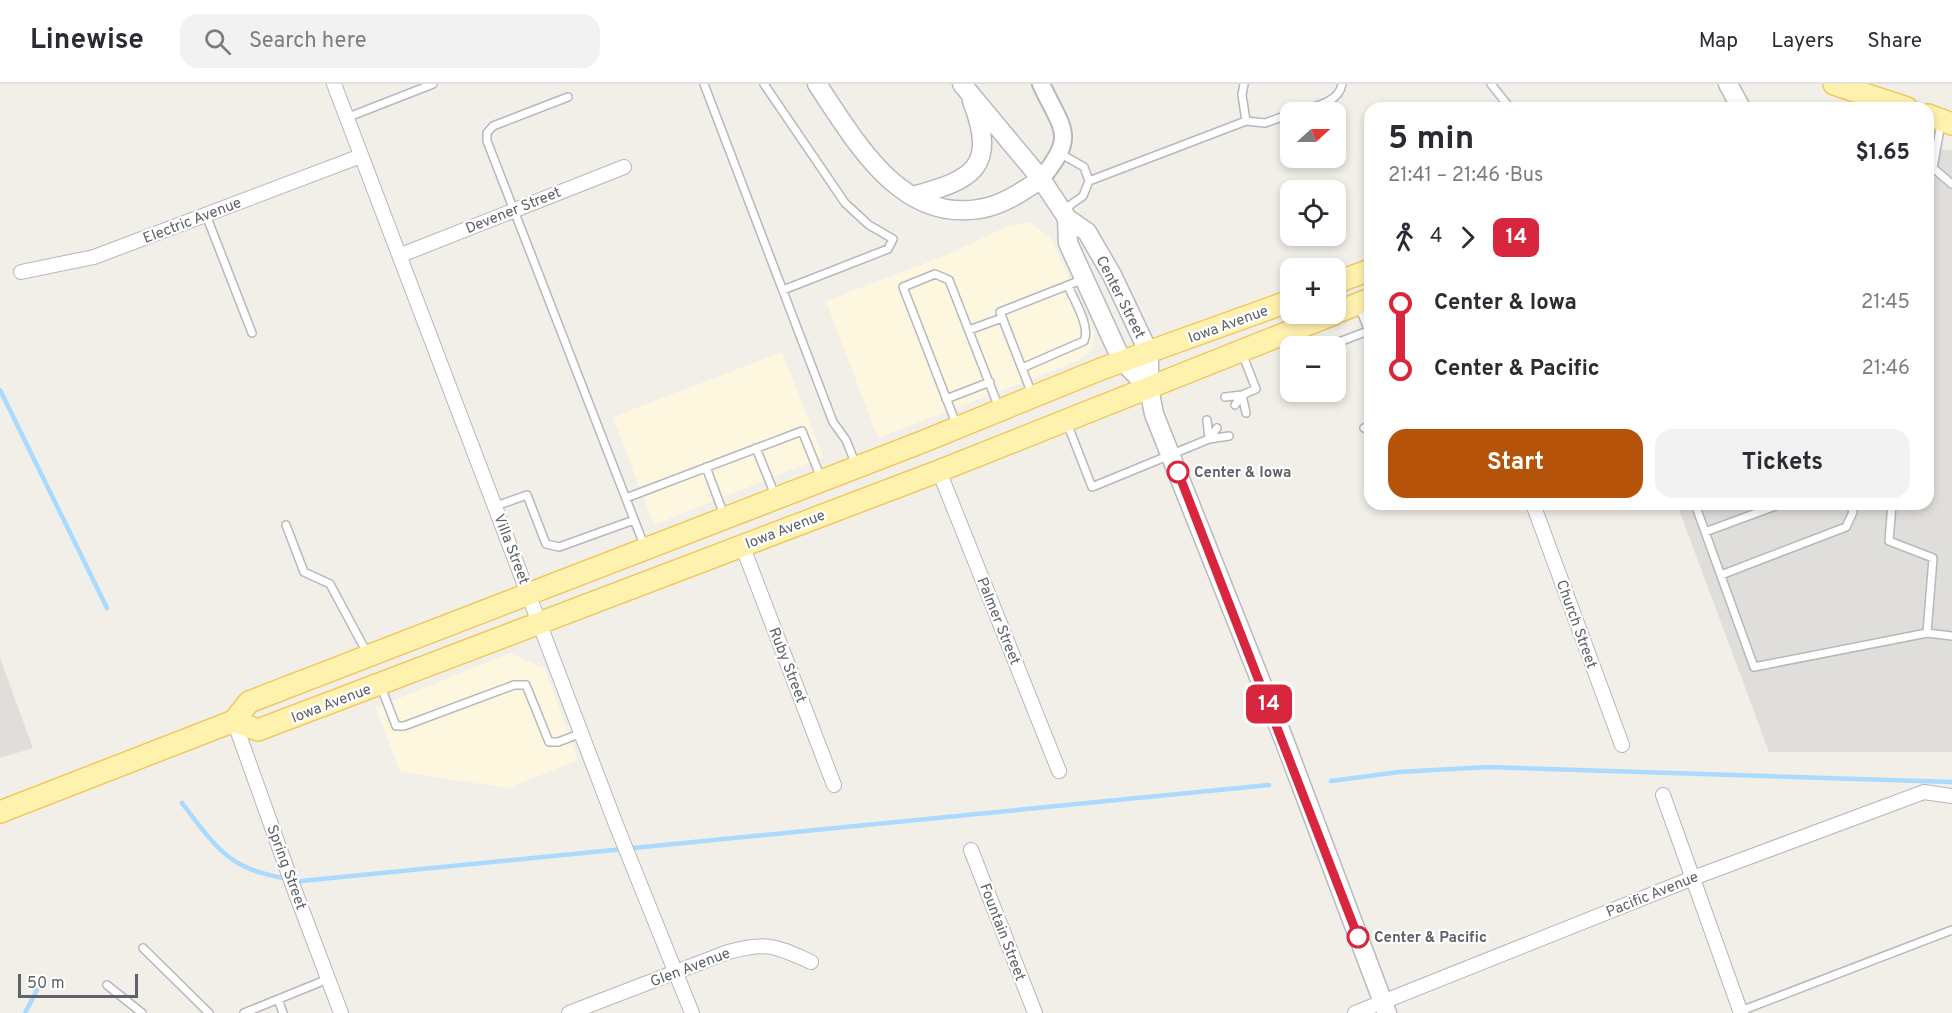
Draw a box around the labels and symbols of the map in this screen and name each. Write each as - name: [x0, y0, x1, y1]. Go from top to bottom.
- north arrow: [1280, 102, 1346, 168]
- street label: Devener Street: [463, 184, 564, 239]
- street label: Electric Avenue: [141, 194, 244, 249]
- street label: Center Street: [1091, 253, 1149, 342]
- street label: Iowa Avenue: [1186, 302, 1271, 349]
- marker: Center & Iowa: [1167, 461, 1189, 483]
- place label: Center & Iowa: [1194, 464, 1291, 483]
- street label: Iowa Avenue: [743, 506, 828, 554]
- street label: Villa Street: [488, 512, 533, 588]
- street label: Palmer Street: [971, 575, 1024, 668]
- street label: Church Street: [1551, 578, 1600, 671]
- street label: Ruby Street: [764, 625, 810, 706]
- street label: Iowa Avenue: [289, 680, 374, 728]
- line badge: 14: [1242, 684, 1296, 724]
- street label: Spring Street: [261, 822, 310, 913]
- street label: Pacific Avenue: [1604, 868, 1702, 923]
- street label: Fountain Street: [974, 881, 1029, 984]
- marker: Center & Pacific: [1347, 926, 1369, 948]
- place label: Center & Pacific: [1374, 929, 1487, 948]
- street label: Glen Avenue: [648, 944, 733, 992]
- scale bar: [18, 971, 138, 998]

